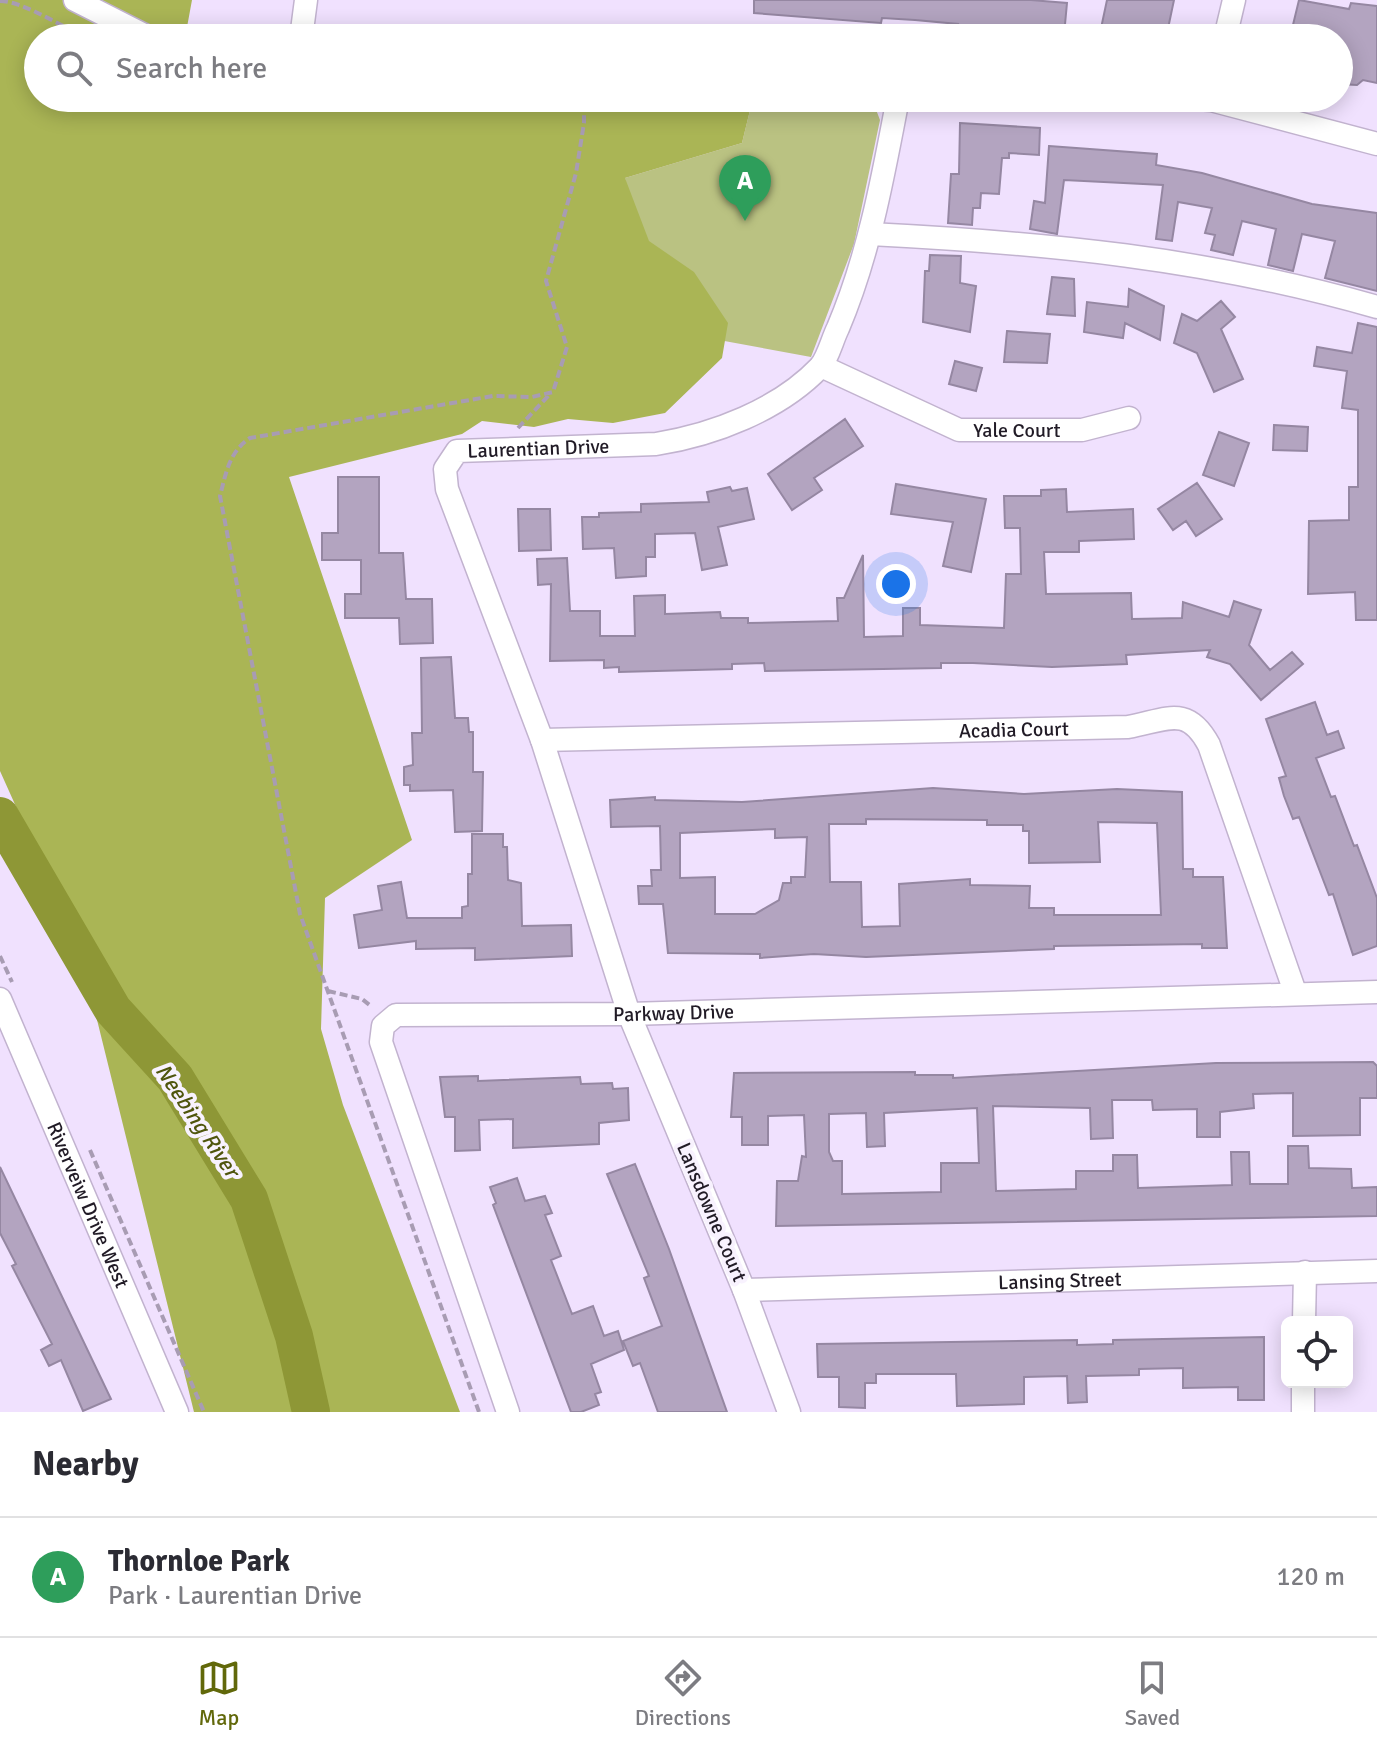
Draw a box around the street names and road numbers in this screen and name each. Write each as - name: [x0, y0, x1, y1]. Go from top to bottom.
- street label: Yale Court: [973, 418, 1061, 443]
- street label: Laurentian Drive: [467, 434, 610, 464]
- street label: Acadia Court: [959, 716, 1069, 744]
- street label: Parkway Drive: [613, 999, 735, 1027]
- street label: Riverveiw Drive West: [41, 1118, 134, 1292]
- street label: Lansdowne Court: [671, 1139, 752, 1286]
- street label: Lansing Street: [998, 1267, 1122, 1295]

